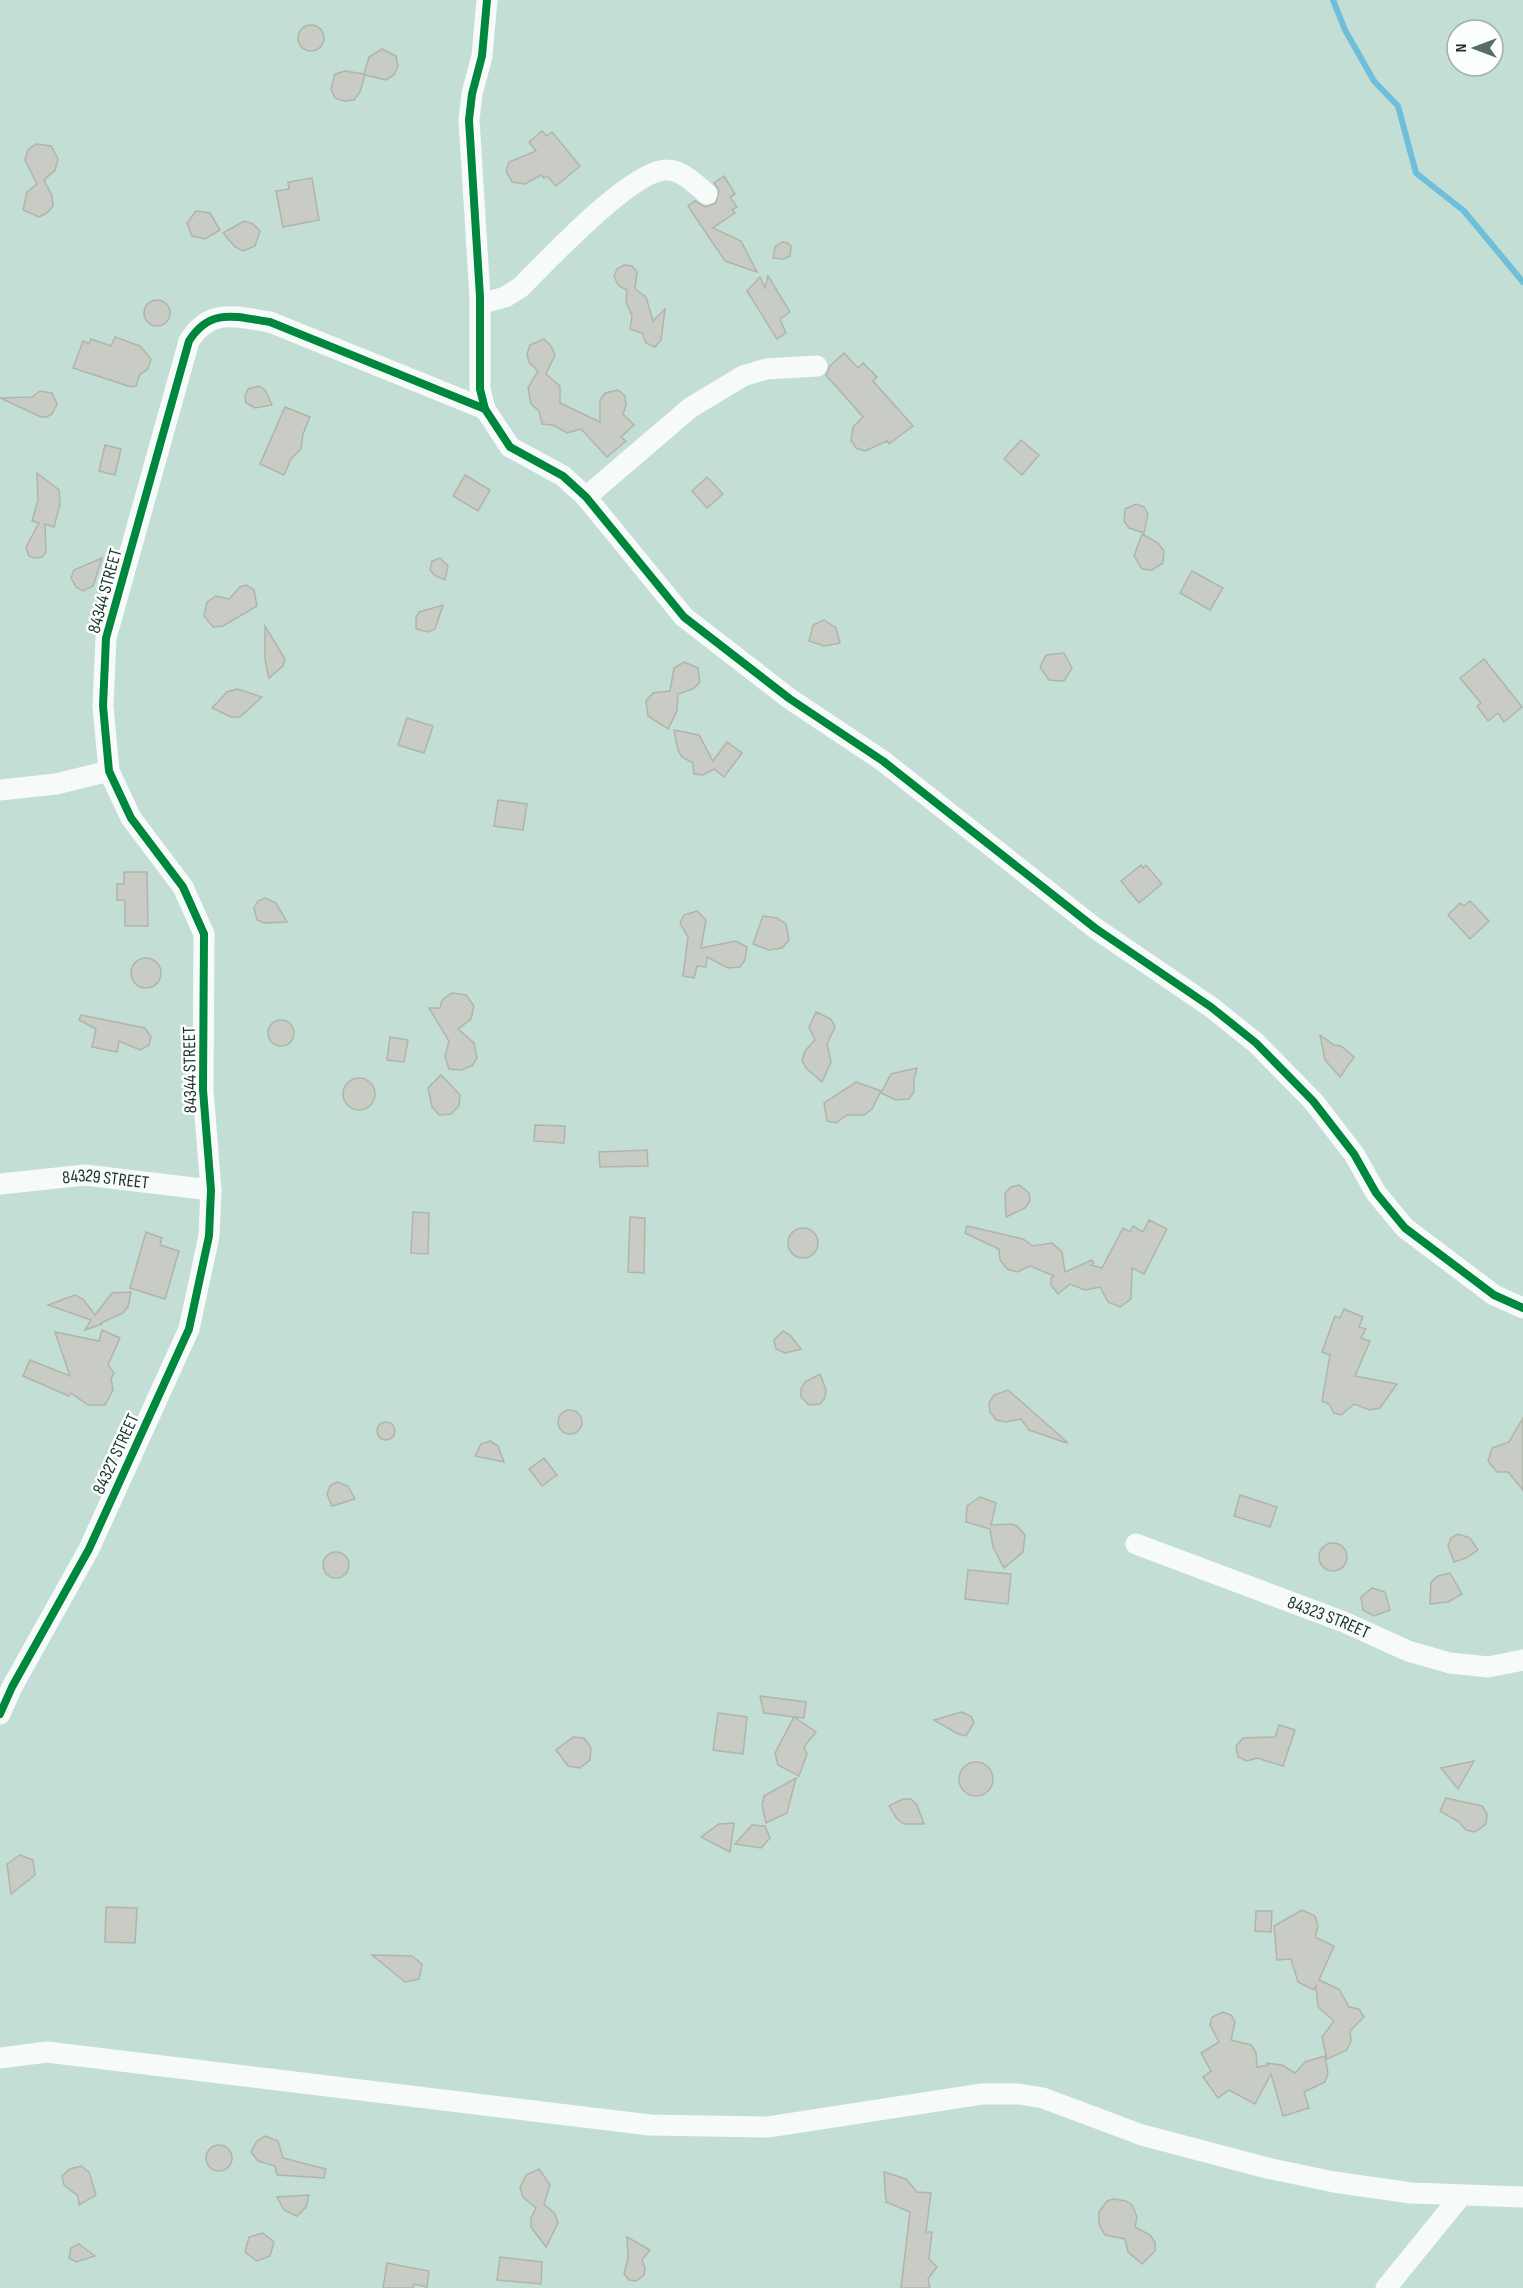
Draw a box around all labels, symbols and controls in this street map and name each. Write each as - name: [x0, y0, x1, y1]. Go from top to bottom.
- north arrow: [1445, 18, 1505, 78]
- text: N: [1452, 44, 1471, 52]
- street label: 84344 STREET: [84, 546, 126, 636]
- street label: 84344 STREET: [179, 1026, 201, 1114]
- street label: 84329 STREET: [61, 1165, 150, 1193]
- street label: 84327 STREET: [88, 1410, 144, 1498]
- street label: 84323 STREET: [1285, 1591, 1373, 1643]

